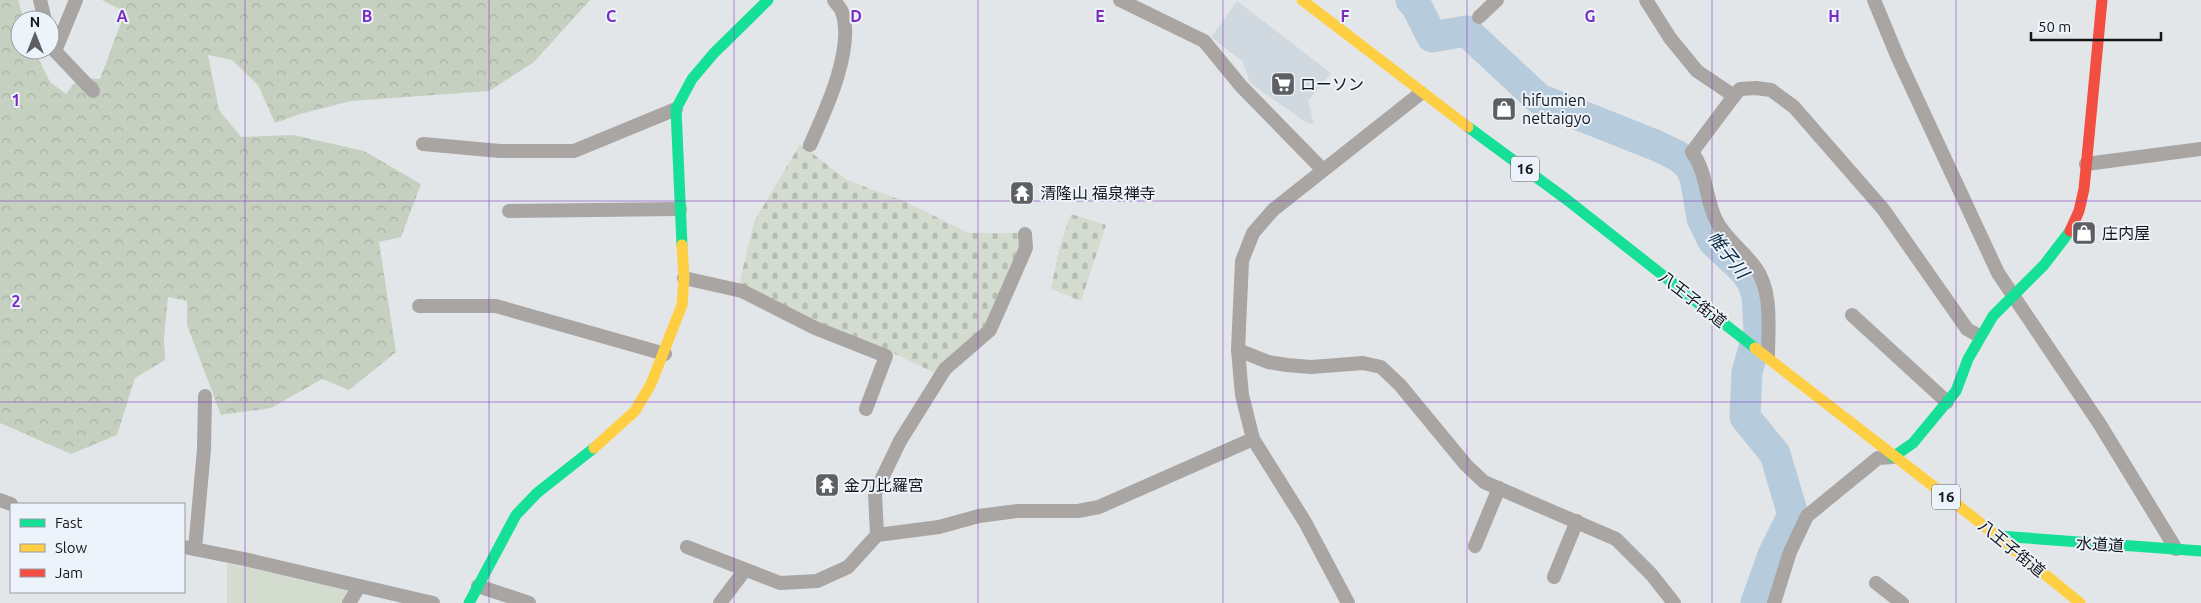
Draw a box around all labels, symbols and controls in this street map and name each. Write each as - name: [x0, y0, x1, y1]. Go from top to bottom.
- text: A: [116, 7, 128, 25]
- text: B: [362, 7, 372, 25]
- text: C: [606, 7, 616, 25]
- text: D: [850, 7, 862, 25]
- text: E: [1095, 7, 1105, 25]
- text: F: [1341, 7, 1350, 25]
- text: G: [1584, 7, 1596, 25]
- text: H: [1828, 7, 1840, 25]
- north arrow: [10, 10, 60, 60]
- scale bar: [2031, 10, 2161, 42]
- text: N: [30, 14, 40, 30]
- text: 50 m: [2038, 18, 2071, 35]
- supermarket icon: ローソン: [1270, 71, 1296, 97]
- place label: ローソン: [1300, 75, 1364, 93]
- text: 1: [11, 91, 21, 109]
- place label: hifumien nettaigyo: [1522, 91, 1591, 127]
- shop icon: hifumien nettaigyo: [1491, 96, 1517, 122]
- road number: 16: [1511, 156, 1539, 182]
- temple icon: 清隆山 福泉禅寺: [1009, 180, 1035, 206]
- place label: 清隆山 福泉禅寺: [1040, 184, 1156, 202]
- shop icon: 庄内屋: [2071, 220, 2097, 246]
- place label: 庄内屋: [2102, 224, 2150, 242]
- water label: 帷子川: [1704, 227, 1755, 283]
- street label: 八王子街道: [1656, 267, 1730, 331]
- text: 2: [11, 292, 21, 310]
- temple icon: 金刀比羅宮: [814, 472, 840, 498]
- place label: 金刀比羅宮: [844, 476, 924, 494]
- road number: 16: [1932, 484, 1960, 510]
- legend: [10, 503, 185, 593]
- text: Fast: [55, 514, 83, 531]
- street label: 八王子街道: [1975, 516, 2049, 580]
- street label: 水道道: [2076, 534, 2124, 554]
- text: Slow: [55, 539, 88, 556]
- text: Jam: [55, 564, 83, 581]

